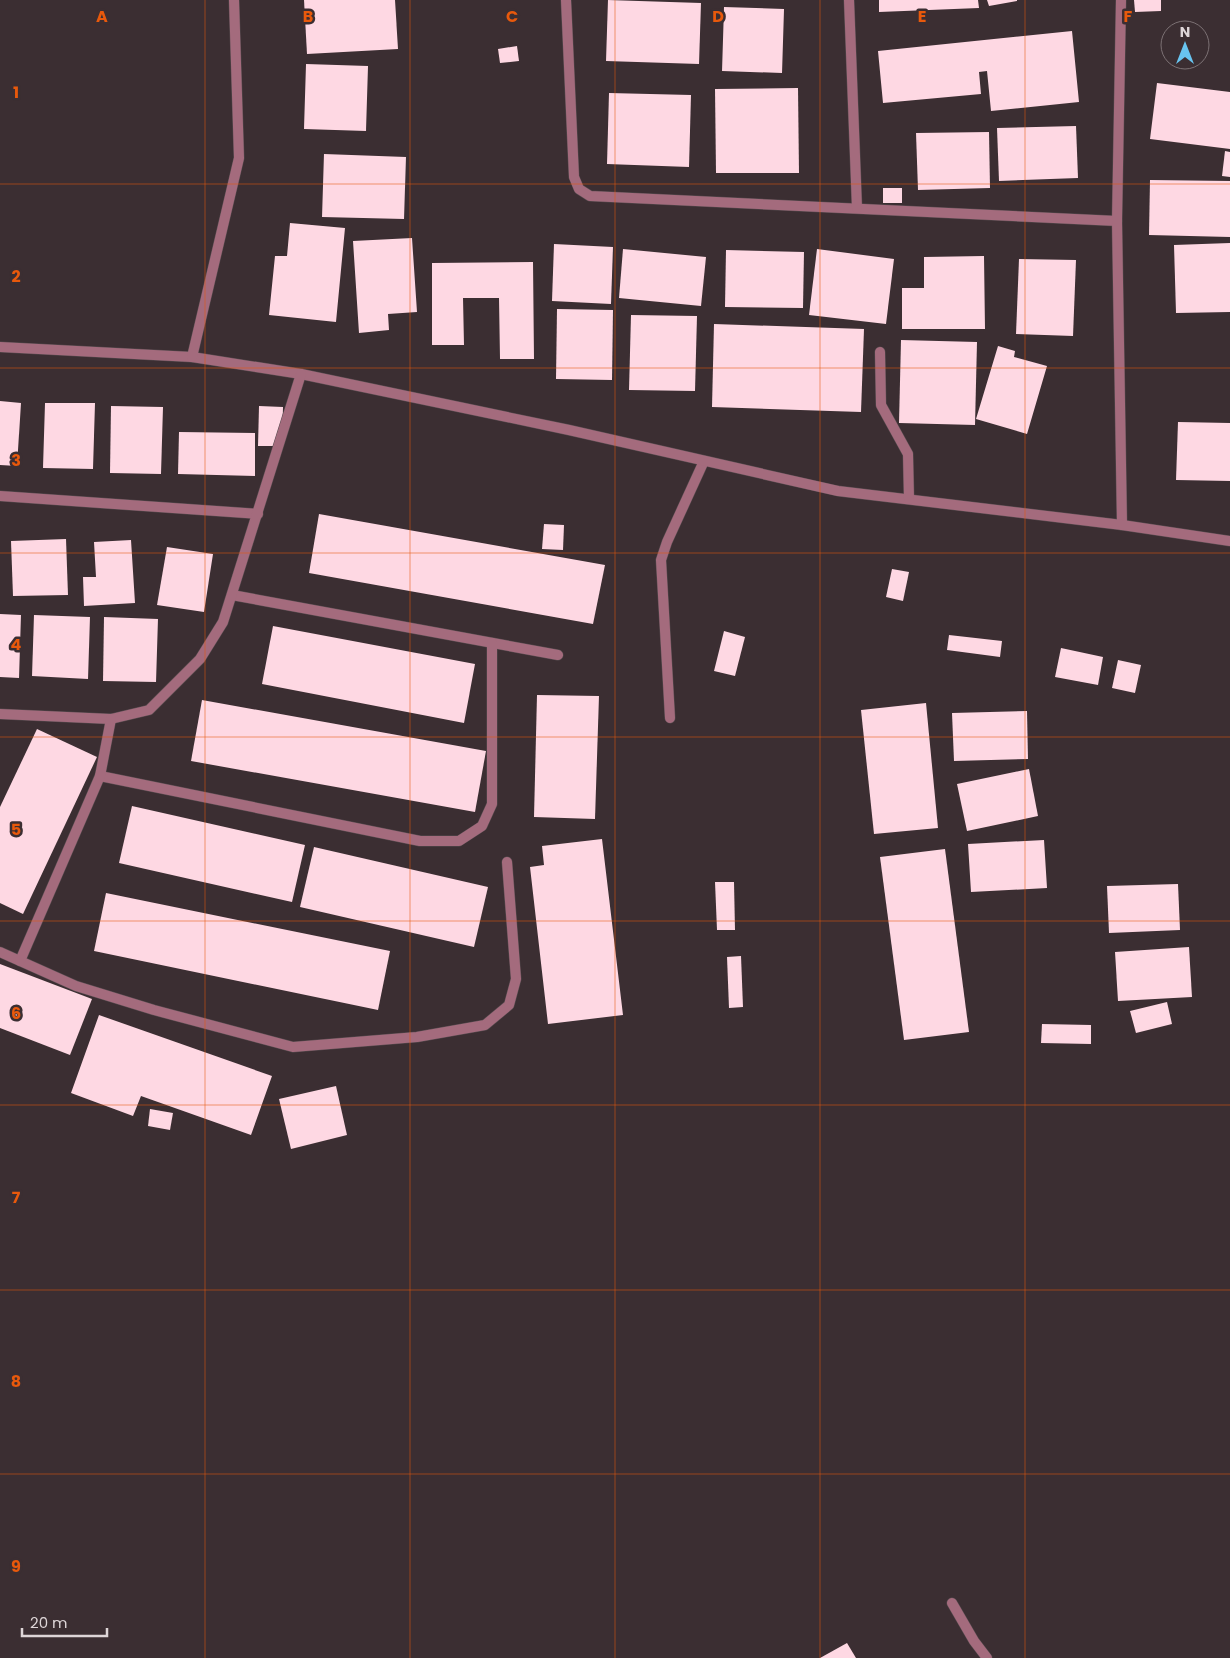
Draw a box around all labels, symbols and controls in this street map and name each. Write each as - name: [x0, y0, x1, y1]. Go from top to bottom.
- text: A: [96, 5, 108, 28]
- text: B: [303, 5, 313, 28]
- text: C: [506, 5, 518, 28]
- text: D: [712, 5, 724, 28]
- text: E: [918, 5, 926, 28]
- text: F: [1124, 5, 1133, 28]
- north arrow: [1160, 20, 1210, 70]
- text: N: [1180, 22, 1190, 42]
- text: 1: [13, 81, 19, 104]
- text: 2: [11, 265, 21, 288]
- text: 3: [11, 449, 21, 472]
- text: 4: [11, 633, 22, 656]
- text: 5: [11, 818, 21, 841]
- text: 6: [11, 1002, 21, 1025]
- text: 7: [12, 1186, 21, 1209]
- text: 8: [11, 1370, 21, 1393]
- text: 9: [11, 1555, 21, 1578]
- scale bar: [22, 1606, 108, 1638]
- text: 20 m: [30, 1612, 68, 1633]

